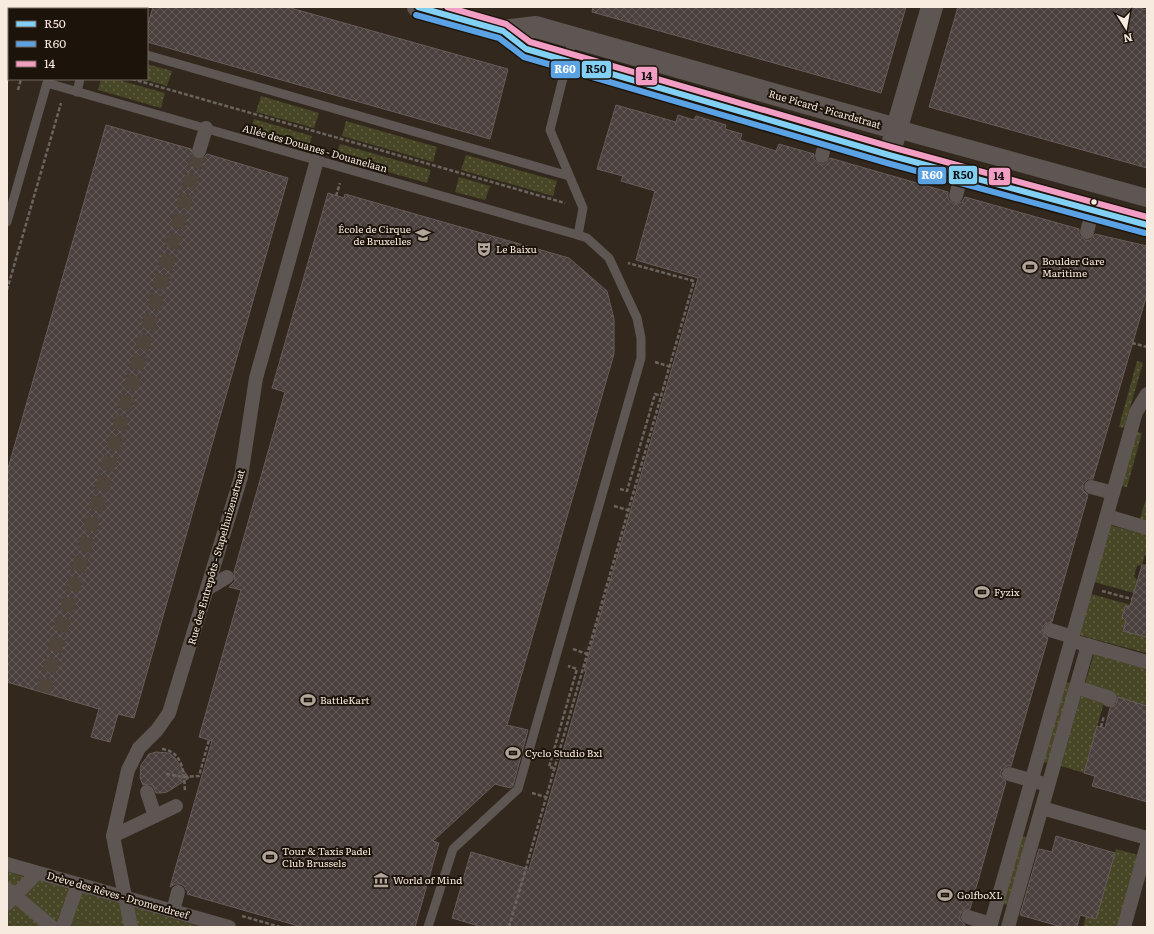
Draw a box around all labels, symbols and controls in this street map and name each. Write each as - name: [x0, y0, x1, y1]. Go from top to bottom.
- legend: [8, 8, 148, 80]
- north arrow: [1106, 8, 1146, 48]
- text: R50: [44, 14, 66, 32]
- text: N: [1122, 30, 1134, 48]
- text: R60: [44, 34, 66, 52]
- text: 14: [44, 54, 55, 72]
- line badge: R60: [550, 60, 581, 79]
- text: R60: [554, 60, 576, 76]
- line badge: R50: [581, 60, 612, 79]
- text: R50: [586, 60, 607, 76]
- line badge: 14: [635, 66, 658, 86]
- text: 14: [642, 67, 653, 83]
- street label: Rue Picard - Picardstraat: [767, 85, 883, 132]
- street label: Allée des Douanes - Douanelaan: [241, 120, 390, 176]
- line badge: R50: [948, 165, 978, 185]
- line badge: R60: [917, 166, 947, 185]
- text: R60: [921, 166, 943, 182]
- text: R50: [953, 166, 974, 182]
- line badge: 14: [988, 167, 1011, 186]
- text: 14: [994, 167, 1005, 183]
- unlabelled marker: [1089, 197, 1099, 207]
- place label: École de Cirque de Bruxelles: [338, 221, 411, 248]
- school or university icon: École de Cirque de Bruxelles: [414, 226, 432, 244]
- theatre icon: Le Baixu: [475, 240, 493, 258]
- place label: Le Baixu: [496, 241, 538, 256]
- place label: Boulder Gare Maritime: [1042, 253, 1104, 280]
- sports icon: Boulder Gare Maritime: [1021, 258, 1039, 276]
- street label: Rue des Entrepôts - Stapelhuizenstraat: [183, 468, 248, 646]
- sports icon: Fyzix: [973, 583, 991, 601]
- place label: Fyzix: [994, 584, 1020, 599]
- sports icon: BattleKart: [299, 691, 317, 709]
- place label: BattleKart: [320, 692, 370, 707]
- sports icon: Cyclo Studio Bxl: [504, 744, 522, 762]
- place label: Cyclo Studio Bxl: [525, 745, 603, 760]
- place label: Tour & Taxis Padel Club Brussels: [282, 843, 372, 870]
- sports icon: Tour & Taxis Padel Club Brussels: [261, 848, 279, 866]
- street label: Drève des Rêves - Dromendreef: [46, 867, 192, 922]
- museum icon: World of Mind: [372, 871, 390, 889]
- place label: World of Mind: [393, 872, 462, 887]
- sports icon: GolfboXL: [936, 886, 954, 904]
- place label: GolfboXL: [957, 887, 1003, 902]

